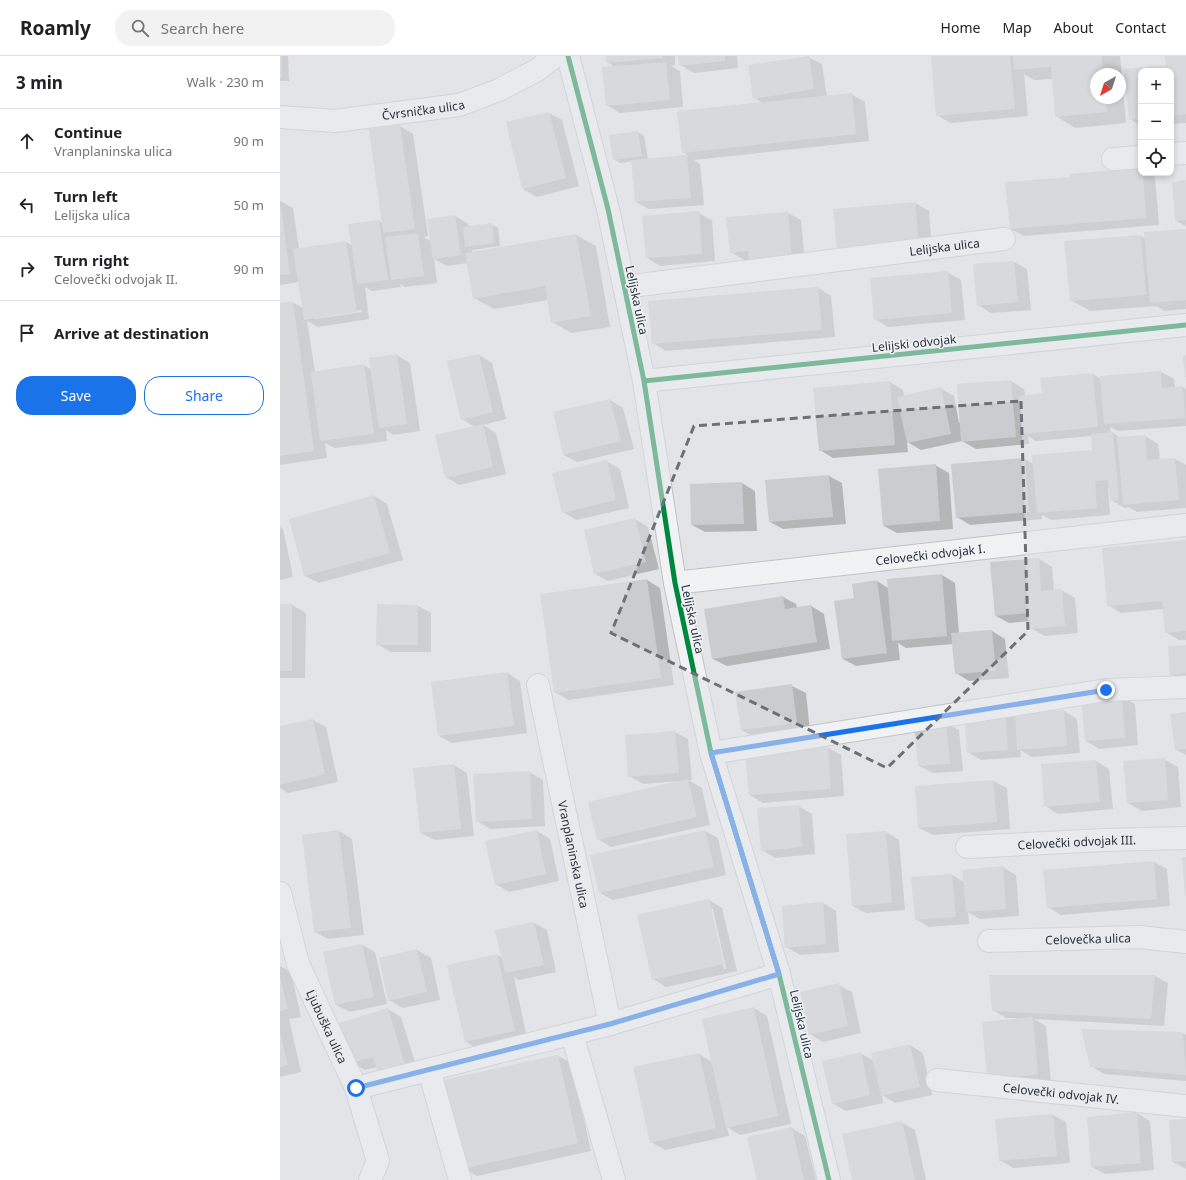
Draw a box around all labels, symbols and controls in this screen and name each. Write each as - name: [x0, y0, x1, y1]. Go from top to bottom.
- search box: [115, 10, 395, 46]
- text: Roamly: [20, 15, 91, 41]
- icon: search: [129, 17, 151, 39]
- text: Search here: [161, 18, 244, 38]
- text: Home: [941, 18, 980, 37]
- text: Map: [1002, 18, 1032, 37]
- text: About: [1054, 18, 1093, 37]
- text: Contact: [1115, 18, 1166, 37]
- north arrow: [1090, 68, 1126, 104]
- map controls: [1138, 68, 1174, 176]
- button: +: [1138, 68, 1174, 104]
- text: 3 min: [16, 71, 63, 94]
- text: Walk · 230 m: [186, 73, 264, 91]
- street label: Čvrsnička ulica: [381, 95, 467, 123]
- button: −: [1138, 104, 1174, 140]
- text: Continue: [54, 122, 122, 142]
- icon: ahead: [16, 130, 38, 152]
- text: 90 m: [234, 132, 264, 150]
- button: locate: [1138, 140, 1174, 176]
- text: Vranplaninska ulica: [54, 142, 172, 160]
- text: Turn left: [54, 186, 118, 206]
- icon: left: [16, 194, 38, 216]
- text: 50 m: [234, 196, 264, 214]
- text: Lelijska ulica: [54, 206, 130, 224]
- street label: Lelijska ulica: [908, 234, 981, 259]
- text: Turn right: [54, 250, 129, 270]
- icon: right: [16, 258, 38, 280]
- text: 90 m: [234, 260, 264, 278]
- street label: Lelijska ulica: [621, 264, 653, 336]
- text: Celovečki odvojak II.: [54, 270, 178, 288]
- icon: arrive: [16, 322, 38, 344]
- text: Arrive at destination: [54, 323, 209, 343]
- street label: Lelijski odvojak: [871, 330, 958, 356]
- button: Save: [16, 376, 136, 415]
- button: Share: [144, 376, 264, 415]
- street label: Celovečki odvojak I.: [874, 539, 986, 569]
- street label: Lelijska ulica: [677, 583, 709, 655]
- route end: [1097, 681, 1115, 699]
- street label: Vranplaninska ulica: [554, 799, 594, 909]
- street label: Celovečki odvojak III.: [1017, 831, 1136, 853]
- street label: Celovečka ulica: [1045, 929, 1131, 948]
- street label: Ljubuška ulica: [303, 987, 352, 1066]
- street label: Lelijska ulica: [786, 988, 818, 1060]
- street label: Celovečki odvojak IV.: [1002, 1078, 1120, 1108]
- route start: [347, 1079, 365, 1097]

